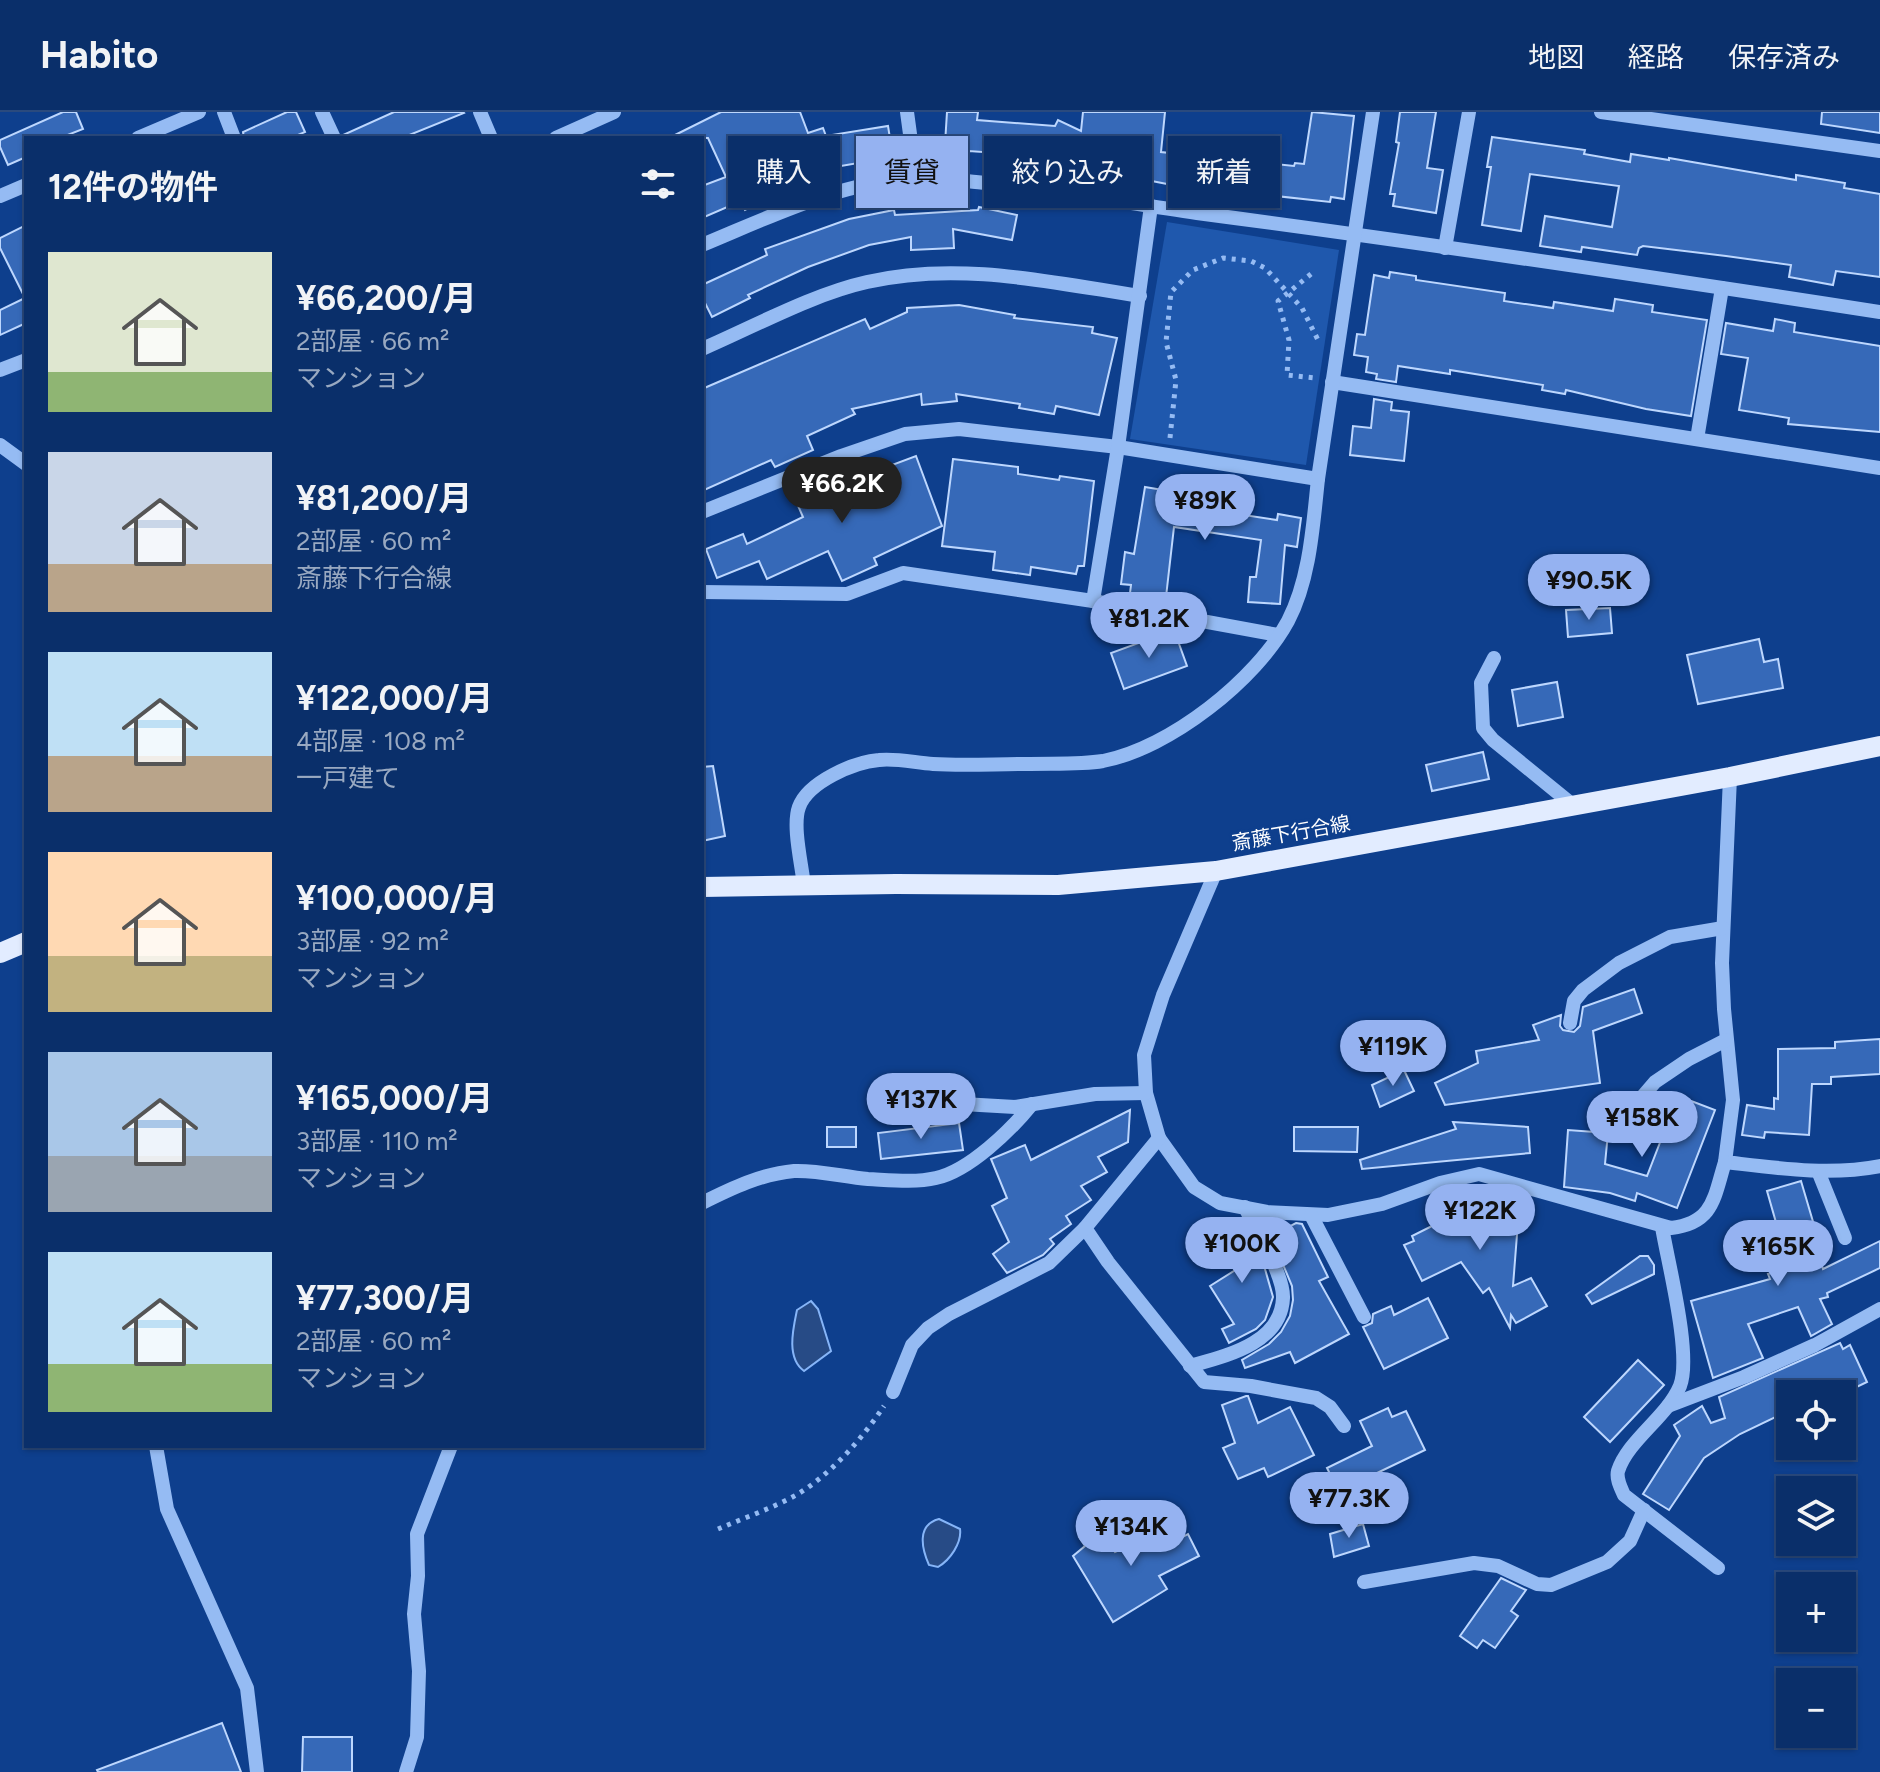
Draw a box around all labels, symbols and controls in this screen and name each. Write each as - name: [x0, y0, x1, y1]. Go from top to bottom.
- text: Habito: [40, 32, 158, 78]
- text: 地図: [1528, 40, 1584, 74]
- text: 経路: [1628, 40, 1684, 74]
- text: 保存済み: [1728, 40, 1840, 74]
- chip: 購入: [728, 136, 840, 208]
- chip: 賃貸: [856, 136, 968, 208]
- chip: 絞り込み: [984, 136, 1152, 208]
- chip: 新着: [1168, 136, 1280, 208]
- icon: filters: [636, 162, 680, 206]
- text: 12件の物件: [48, 167, 218, 208]
- text: ¥66,200/月: [296, 278, 477, 319]
- icon: home: [112, 284, 208, 380]
- text: 2部屋 · 66 m²: [296, 325, 449, 357]
- text: マンション: [296, 362, 426, 394]
- pin: ¥66.2K: [777, 457, 907, 525]
- text: ¥66.2K: [800, 467, 884, 499]
- pin: ¥89K: [1158, 474, 1252, 542]
- text: ¥81,200/月: [296, 478, 473, 519]
- icon: home: [112, 484, 208, 580]
- text: ¥89K: [1173, 484, 1237, 516]
- text: 2部屋 · 60 m²: [296, 525, 451, 557]
- pin: ¥90.5K: [1524, 554, 1654, 622]
- text: 斎藤下行合線: [296, 562, 452, 594]
- text: ¥90.5K: [1546, 564, 1632, 596]
- pin: ¥81.2K: [1084, 592, 1214, 660]
- text: ¥81.2K: [1108, 602, 1190, 634]
- text: ¥122,000/月: [296, 678, 494, 719]
- icon: home: [112, 684, 208, 780]
- text: 4部屋 · 108 m²: [296, 725, 465, 757]
- text: 一戸建て: [296, 762, 400, 794]
- street label: 斎藤下行合線: [1230, 811, 1352, 855]
- text: ¥100,000/月: [296, 878, 498, 919]
- icon: home: [112, 884, 208, 980]
- text: 3部屋 · 92 m²: [296, 925, 449, 957]
- text: マンション: [296, 962, 426, 994]
- pin: ¥119K: [1337, 1020, 1449, 1088]
- text: ¥119K: [1358, 1030, 1428, 1062]
- pin: ¥137K: [865, 1073, 977, 1141]
- text: ¥165,000/月: [296, 1078, 494, 1119]
- text: ¥137K: [885, 1083, 957, 1115]
- icon: home: [112, 1084, 208, 1180]
- pin: ¥158K: [1586, 1091, 1698, 1159]
- text: ¥158K: [1605, 1101, 1679, 1133]
- text: 3部屋 · 110 m²: [296, 1125, 458, 1157]
- text: マンション: [296, 1162, 426, 1194]
- pin: ¥122K: [1424, 1184, 1536, 1252]
- text: ¥122K: [1443, 1194, 1517, 1226]
- pin: ¥100K: [1186, 1217, 1298, 1285]
- pin: ¥165K: [1722, 1220, 1834, 1288]
- text: ¥100K: [1203, 1227, 1281, 1259]
- text: ¥165K: [1741, 1230, 1815, 1262]
- text: ¥77,300/月: [296, 1278, 474, 1319]
- icon: home: [112, 1284, 208, 1380]
- text: 2部屋 · 60 m²: [296, 1325, 451, 1357]
- text: マンション: [296, 1362, 426, 1394]
- map controls: [1776, 1380, 1856, 1748]
- button: locate: [1776, 1380, 1856, 1460]
- pin: ¥77.3K: [1284, 1472, 1414, 1540]
- button: layers: [1776, 1476, 1856, 1556]
- text: ¥77.3K: [1308, 1482, 1390, 1514]
- pin: ¥134K: [1075, 1500, 1187, 1568]
- text: ¥134K: [1094, 1510, 1168, 1542]
- button: +: [1776, 1572, 1856, 1652]
- button: −: [1776, 1668, 1856, 1748]

